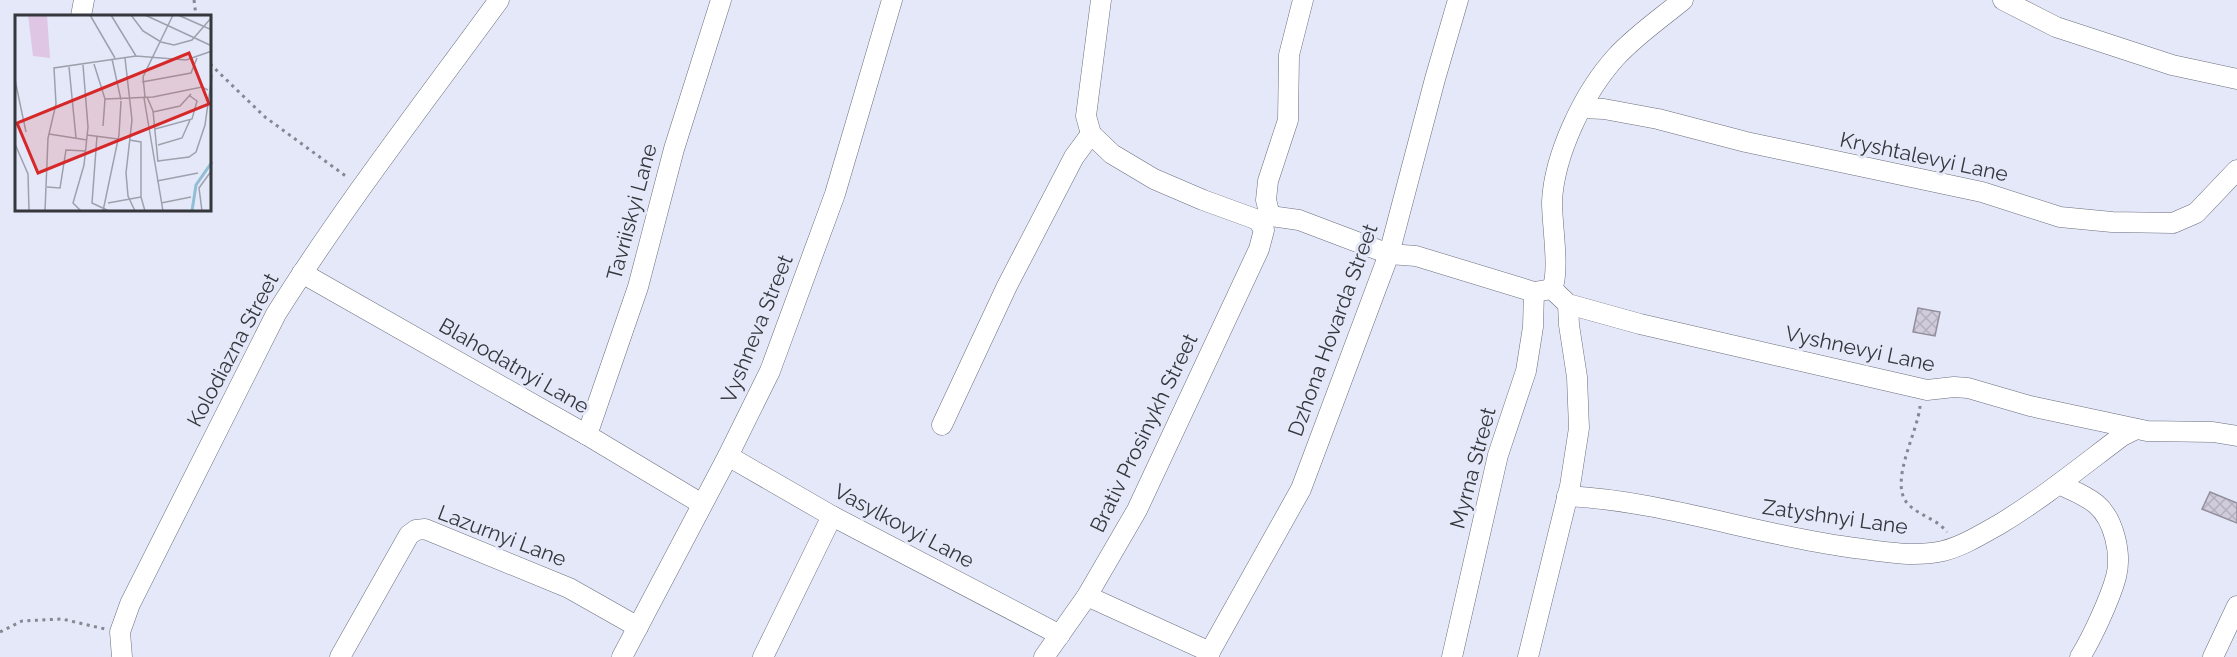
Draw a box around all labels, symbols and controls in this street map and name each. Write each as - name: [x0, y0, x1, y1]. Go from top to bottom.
- inset map: [15, 15, 212, 212]
- street label: Kryshtalevyi Lane: [1838, 126, 2010, 187]
- street label: Tavriiskyi Lane: [601, 141, 662, 283]
- street label: Dzhona Hovarda Street: [1282, 220, 1383, 439]
- street label: Vyshneva Street: [715, 251, 798, 407]
- street label: Kolodiazna Street: [182, 269, 284, 431]
- street label: Blahodatnyi Lane: [435, 313, 594, 419]
- street label: Vyshnevyi Lane: [1783, 320, 1937, 377]
- street label: Brativ Prosinykh Street: [1085, 329, 1203, 536]
- street label: Myrna Street: [1444, 405, 1501, 531]
- street label: Vasylkovyi Lane: [830, 478, 979, 573]
- street label: Zatyshnyi Lane: [1761, 494, 1909, 539]
- street label: Lazurnyi Lane: [434, 500, 570, 571]

